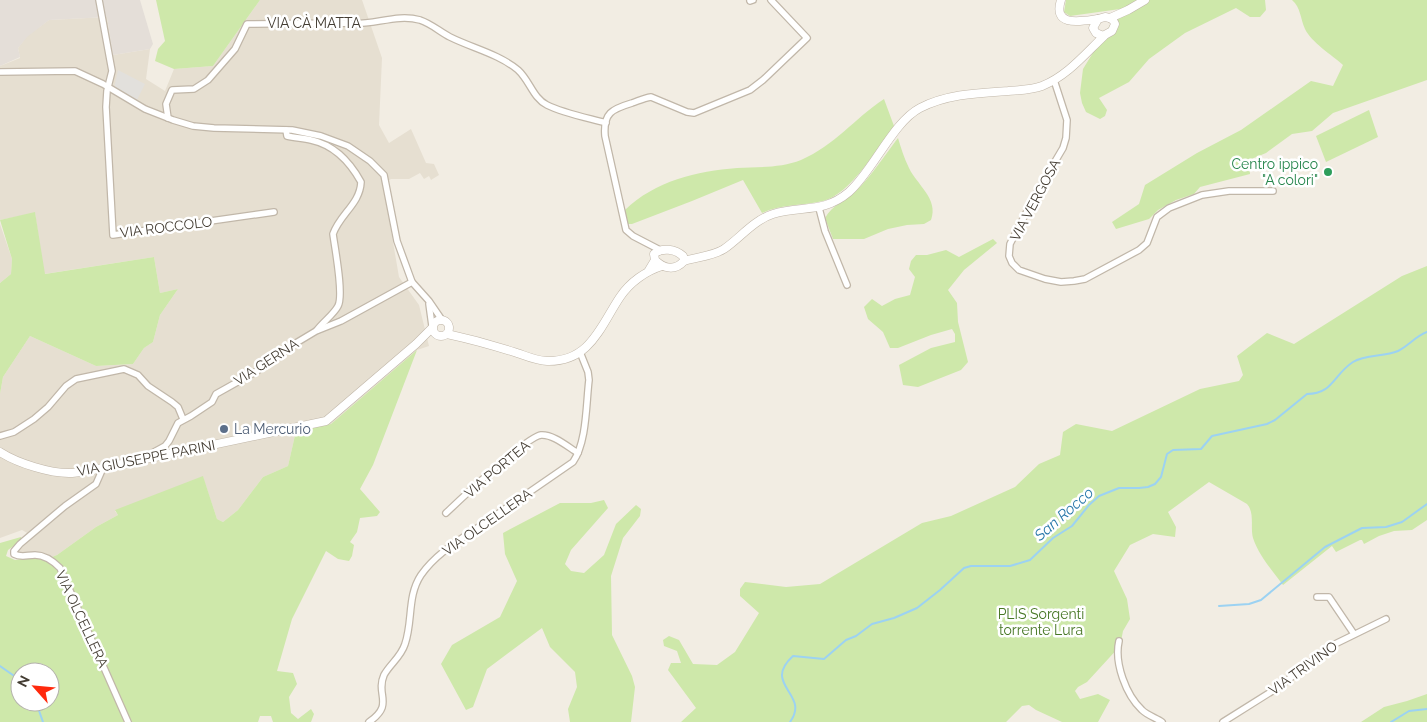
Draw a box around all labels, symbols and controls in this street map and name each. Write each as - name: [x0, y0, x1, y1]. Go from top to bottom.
- street label: VIA CÀ MATTA: [267, 14, 362, 31]
- street label: VIA VERGOSA: [1007, 156, 1064, 244]
- place label: Centro ippico "A colori": [1231, 156, 1318, 188]
- marker: Centro ippico "A colori": [1322, 166, 1334, 178]
- street label: VIA ROCCOLO: [119, 213, 213, 241]
- street label: VIA GERNA: [231, 335, 302, 389]
- place label: La Mercurio: [234, 421, 311, 437]
- marker: La Mercurio: [218, 423, 230, 435]
- street label: VIA GIUSEPPE PARINI: [75, 437, 217, 479]
- street label: VIA PORTEA: [461, 437, 533, 501]
- water label: San Rocco: [1030, 484, 1097, 545]
- street label: VIA OLCELLERA: [439, 485, 535, 559]
- street label: VIA OLCELLERA: [52, 568, 112, 671]
- park label: PLIS Sorgenti torrente Lura: [998, 606, 1084, 638]
- street label: VIA TRIVINO: [1266, 638, 1340, 698]
- north arrow: [10, 662, 60, 712]
- text: N: [14, 673, 33, 689]

